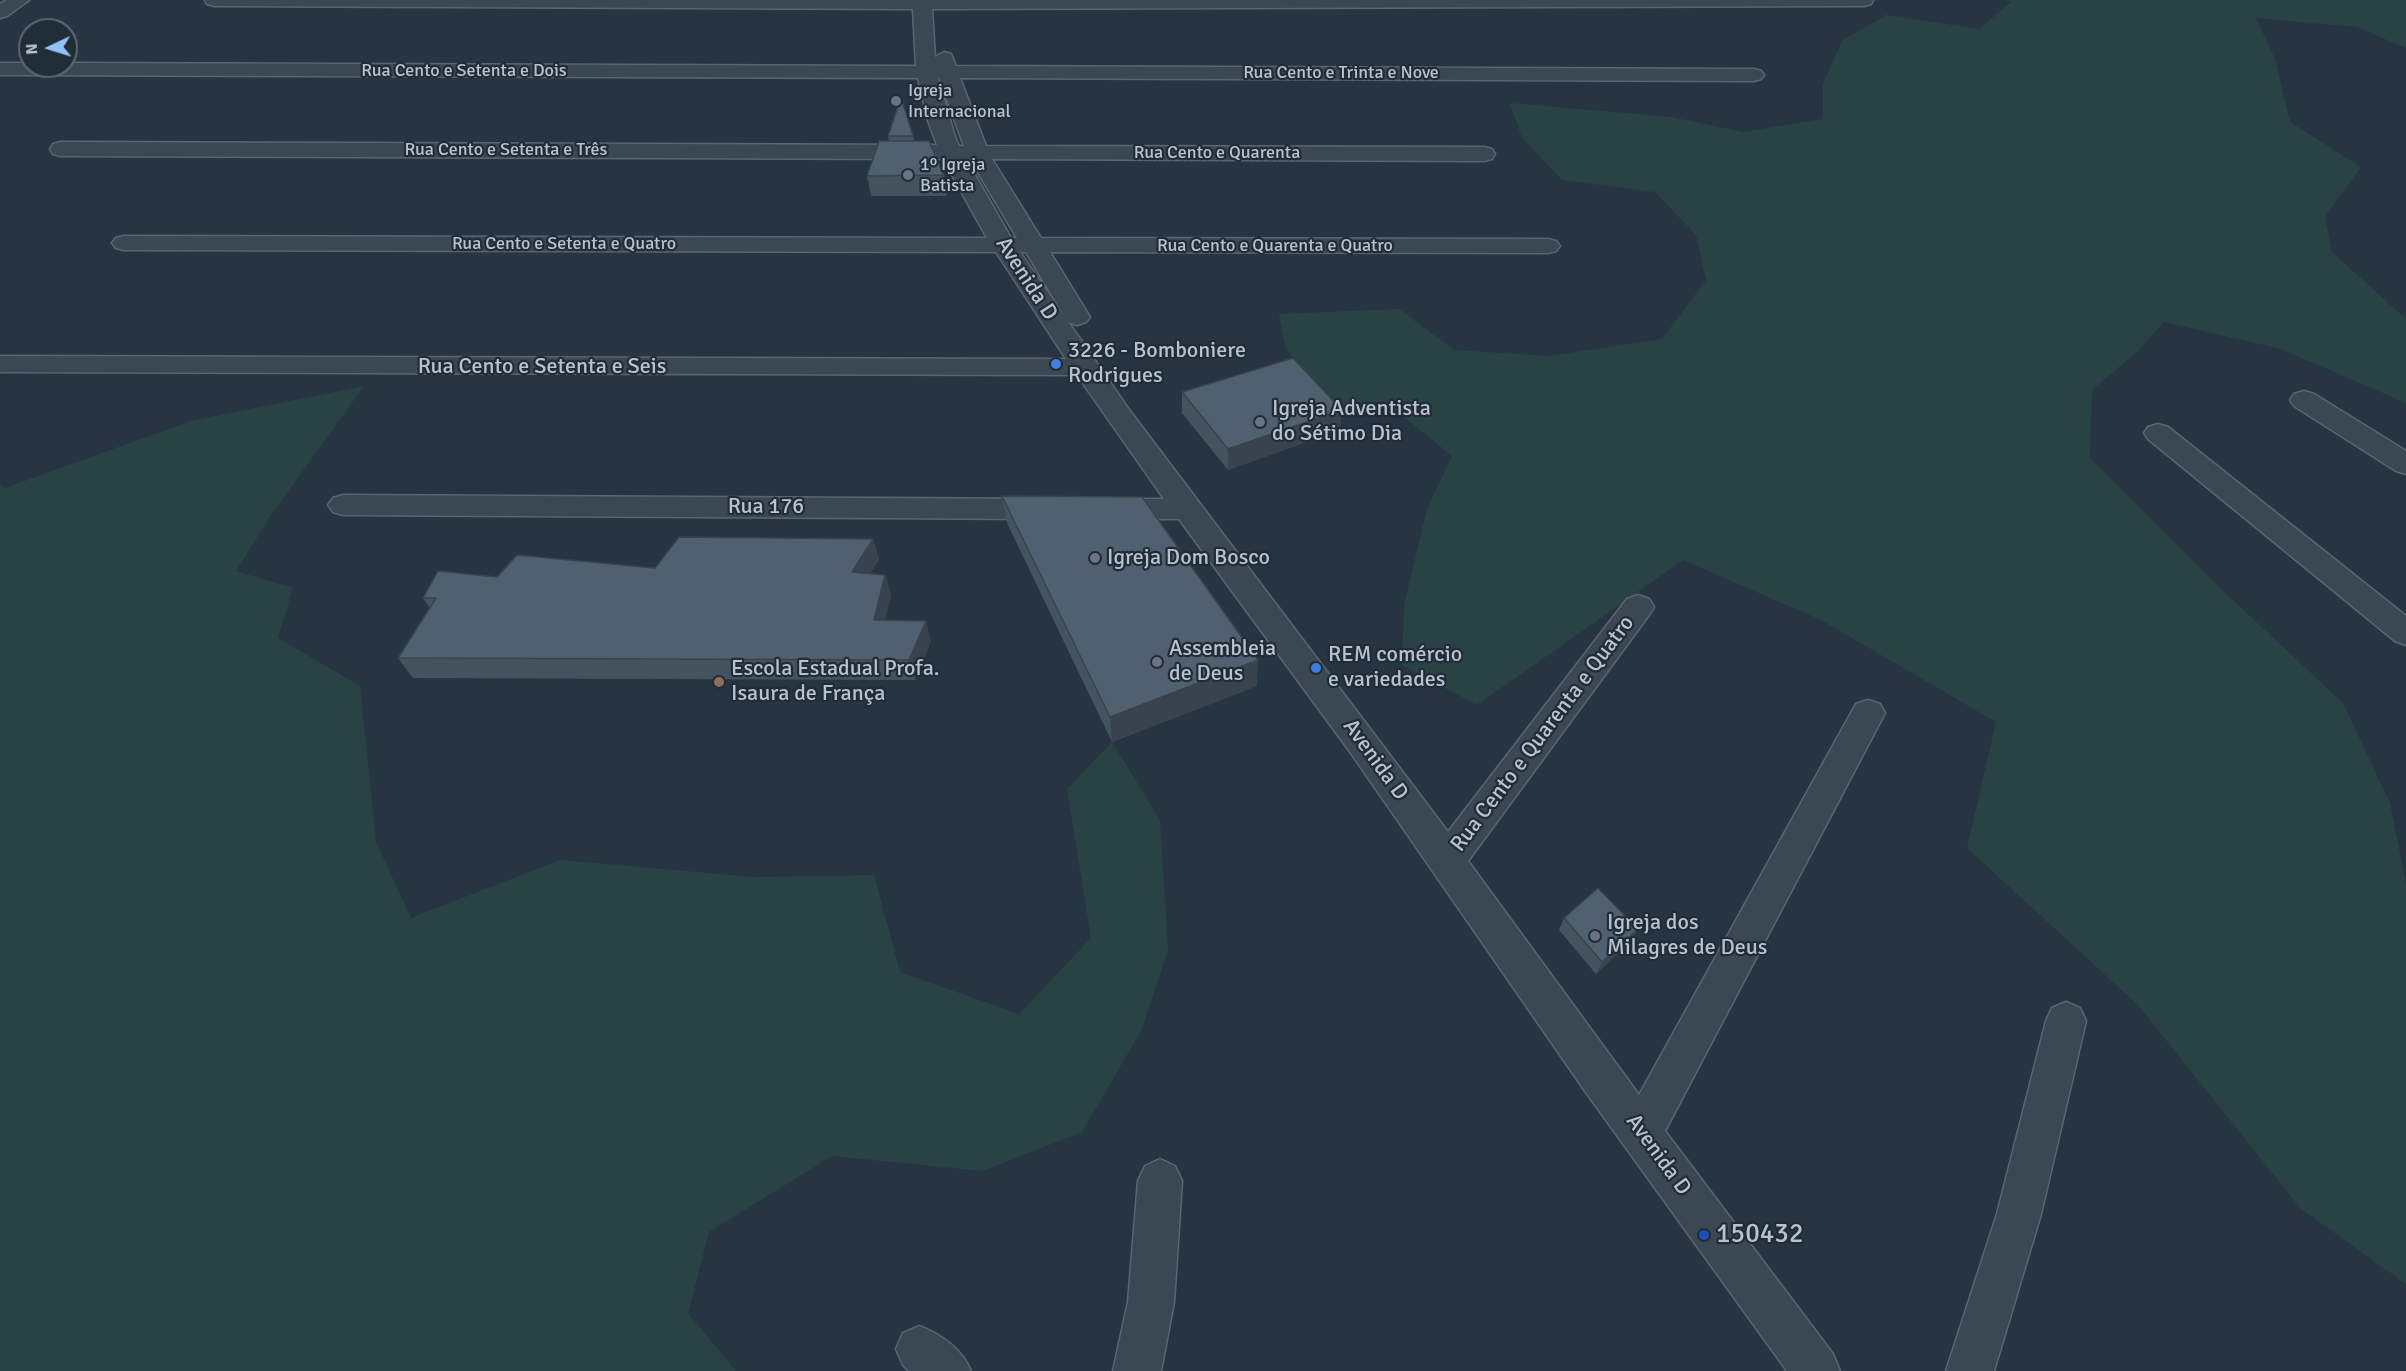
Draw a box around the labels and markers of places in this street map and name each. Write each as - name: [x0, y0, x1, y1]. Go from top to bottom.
- place label: Igreja Internacional: [908, 80, 1011, 122]
- marker: Igreja Internacional: [889, 94, 903, 108]
- place label: 1º Igreja Batista: [920, 154, 985, 196]
- marker: 1º Igreja Batista: [901, 168, 915, 182]
- place label: 3226 - Bomboniere Rodrigues: [1068, 338, 1246, 390]
- marker: 3226 - Bomboniere Rodrigues: [1049, 357, 1063, 371]
- place label: Igreja Adventista do Sétimo Dia: [1272, 396, 1431, 448]
- marker: Igreja Adventista do Sétimo Dia: [1253, 415, 1267, 429]
- place label: Igreja Dom Bosco: [1107, 545, 1270, 571]
- marker: Igreja Dom Bosco: [1088, 551, 1102, 565]
- place label: Assembleia de Deus: [1169, 636, 1276, 688]
- place label: REM comércio e variedades: [1328, 642, 1462, 694]
- marker: Assembleia de Deus: [1150, 655, 1164, 669]
- place label: Escola Estadual Profa. Isaura de França: [731, 656, 940, 708]
- marker: REM comércio e variedades: [1309, 661, 1323, 675]
- marker: Escola Estadual Profa. Isaura de França: [712, 675, 726, 689]
- place label: Igreja dos Milagres de Deus: [1607, 910, 1767, 962]
- marker: Igreja dos Milagres de Deus: [1588, 929, 1602, 943]
- place label: 150432: [1716, 1219, 1803, 1251]
- marker: 150432: [1697, 1228, 1711, 1242]

